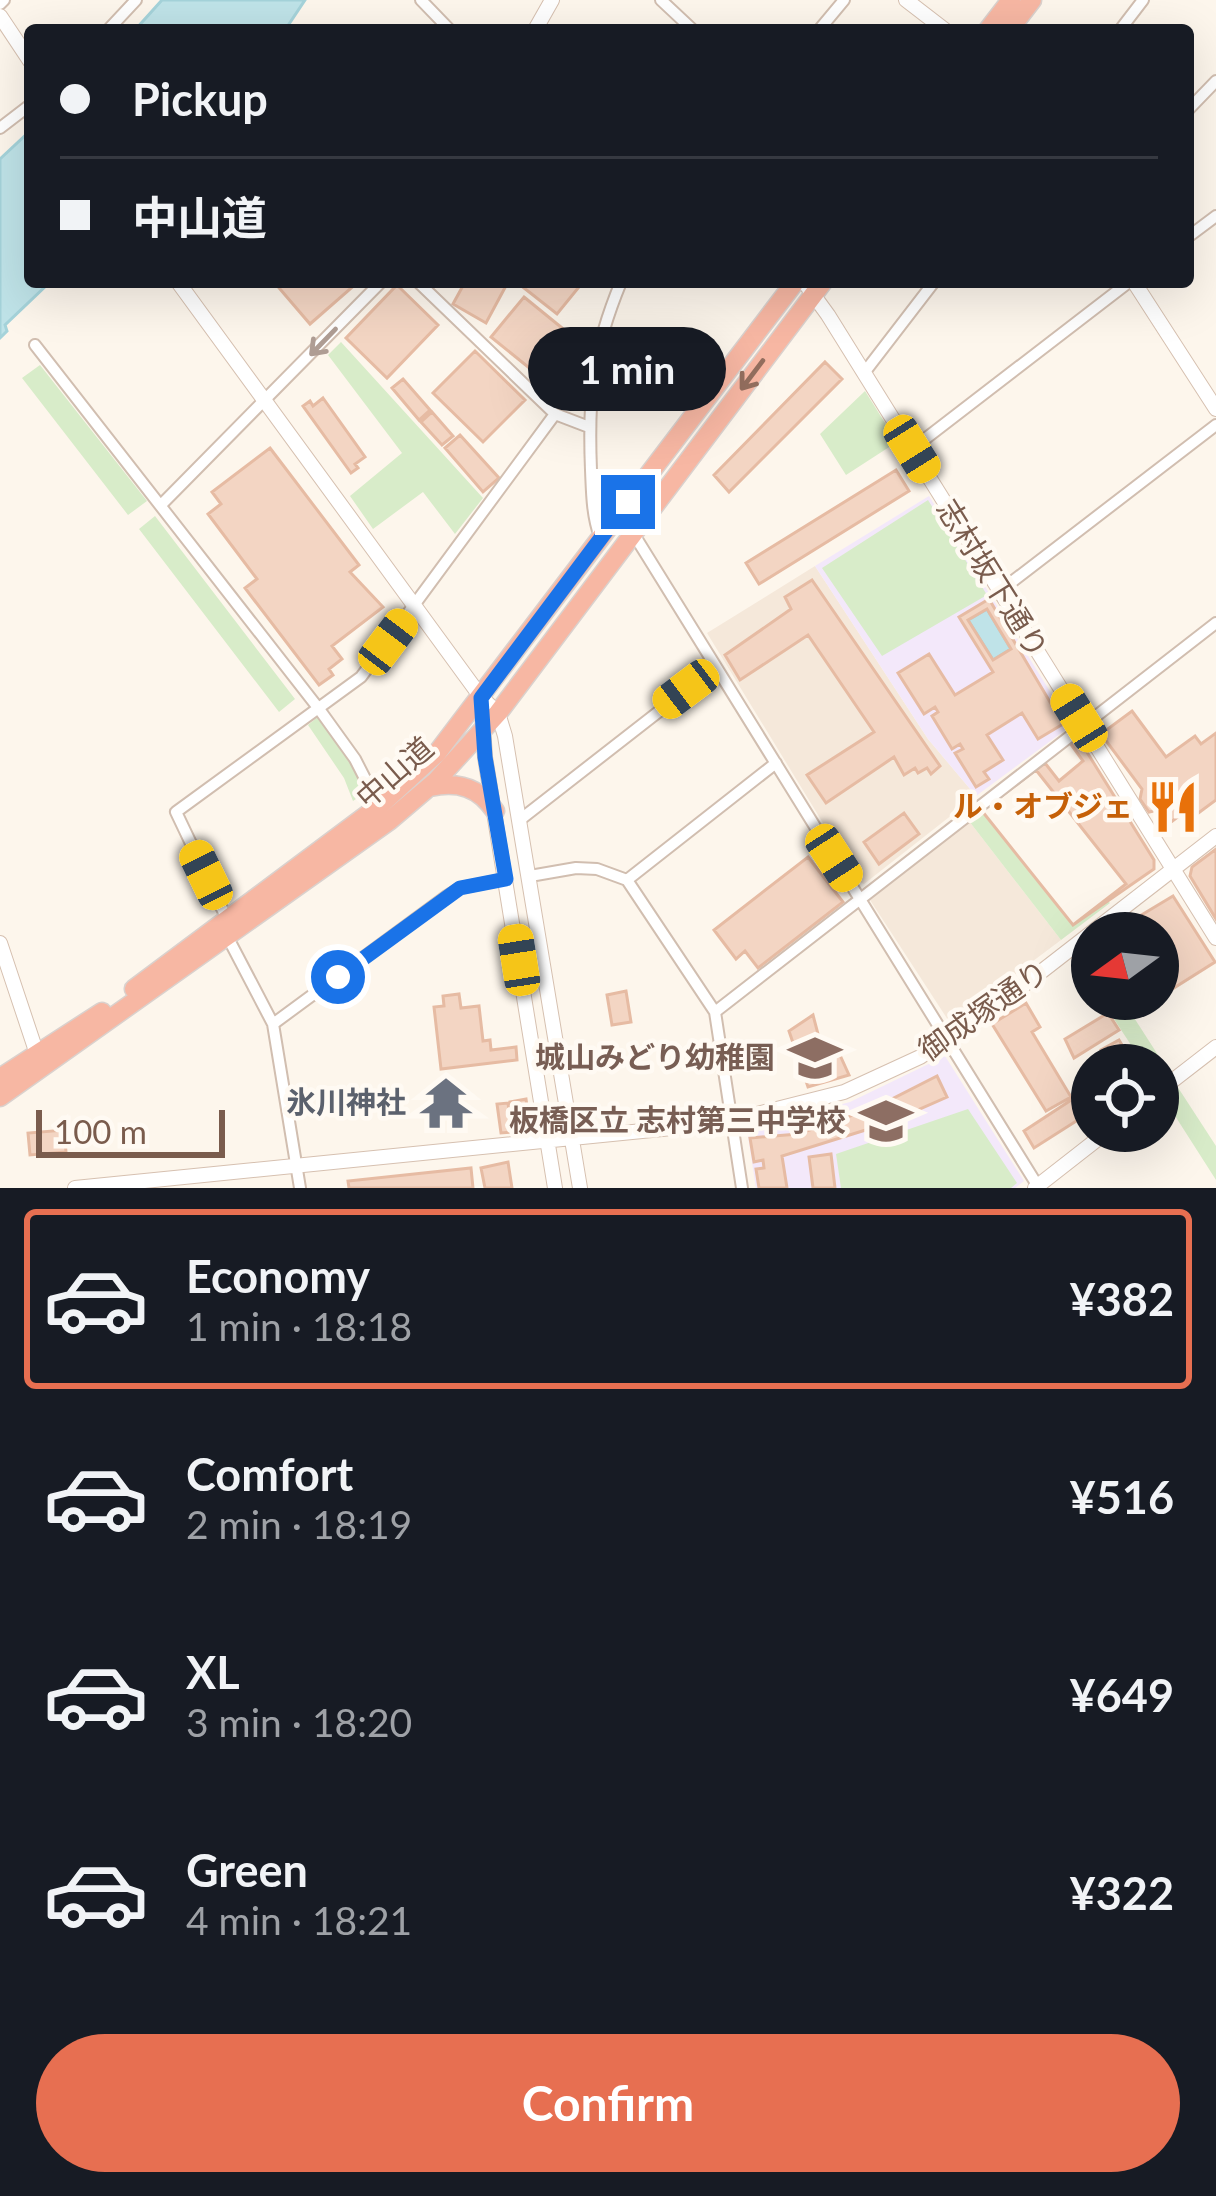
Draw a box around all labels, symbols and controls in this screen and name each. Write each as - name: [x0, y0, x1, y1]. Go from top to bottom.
- text: Pickup: [132, 72, 268, 126]
- text: 中山道: [132, 190, 267, 244]
- one-way arrow: [309, 327, 337, 356]
- callout: 1 min: [529, 328, 727, 412]
- text: 1 min: [579, 346, 675, 392]
- one-way arrow: [740, 359, 766, 391]
- car: [878, 409, 946, 489]
- route end: [601, 475, 655, 529]
- street label: 志村坂下通り: [931, 492, 1057, 664]
- car: [352, 602, 424, 682]
- car: [646, 653, 726, 725]
- car: [1045, 678, 1113, 758]
- street label: 中山道: [348, 728, 439, 815]
- restaurant icon: ル・オブジェ: [1144, 778, 1202, 836]
- place label: ル・オブジェ: [953, 787, 1133, 823]
- car: [799, 818, 869, 898]
- car: [174, 835, 238, 915]
- north arrow: [1071, 912, 1179, 1020]
- map controls: [1071, 912, 1179, 1152]
- car: [496, 922, 542, 998]
- route start: [311, 950, 365, 1004]
- street label: 御成塚通り: [911, 952, 1055, 1067]
- school or university icon: 城山みどり幼稚園: [786, 1029, 844, 1087]
- place label: 城山みどり幼稚園: [535, 1038, 775, 1074]
- button: locate: [1071, 1044, 1179, 1152]
- temple icon: 氷川神社: [417, 1074, 475, 1132]
- place label: 氷川神社: [286, 1083, 406, 1119]
- school or university icon: 板橋区立 志村第三中学校: [857, 1092, 915, 1150]
- place label: 板橋区立 志村第三中学校: [509, 1101, 846, 1137]
- scale bar: [36, 1104, 225, 1157]
- text: 100 m: [54, 1111, 147, 1151]
- icon: car: [42, 1245, 150, 1353]
- text: Economy: [186, 1249, 370, 1303]
- text: ¥382: [1070, 1272, 1174, 1326]
- text: 1 min · 18:18: [186, 1303, 412, 1349]
- icon: car: [42, 1443, 150, 1551]
- text: Comfort: [186, 1447, 353, 1501]
- text: ¥516: [1070, 1470, 1174, 1524]
- text: 2 min · 18:19: [186, 1501, 412, 1547]
- icon: car: [42, 1641, 150, 1749]
- text: XL: [186, 1645, 240, 1699]
- text: ¥649: [1070, 1668, 1174, 1722]
- text: 3 min · 18:20: [186, 1699, 412, 1745]
- icon: car: [42, 1839, 150, 1947]
- text: Green: [186, 1843, 308, 1897]
- text: ¥322: [1070, 1866, 1174, 1920]
- text: 4 min · 18:21: [186, 1897, 412, 1943]
- button: Confirm: [36, 2034, 1180, 2172]

